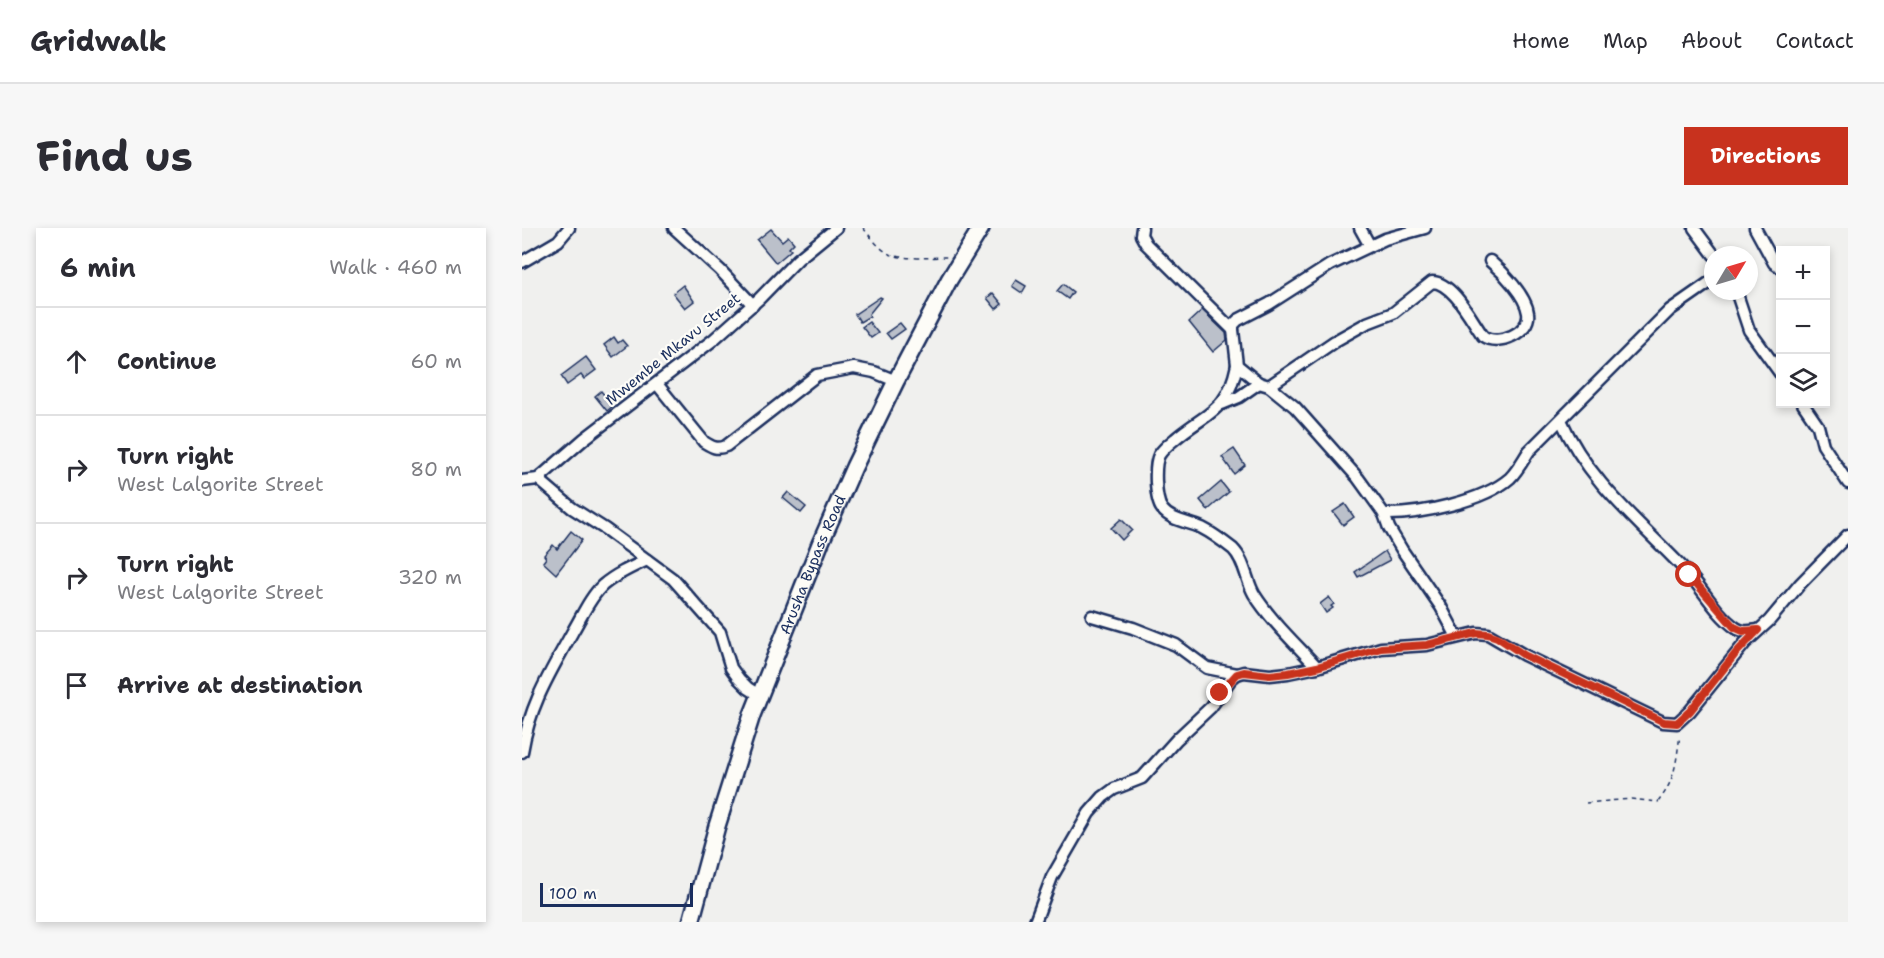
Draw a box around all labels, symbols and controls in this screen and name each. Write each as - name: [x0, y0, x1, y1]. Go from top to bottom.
- text: Gridwalk: [30, 22, 167, 60]
- text: Home: [1512, 27, 1570, 55]
- text: Map: [1603, 27, 1648, 55]
- text: About: [1681, 27, 1742, 55]
- text: Contact: [1775, 27, 1854, 55]
- button: Directions: [1684, 127, 1848, 185]
- text: Find us: [36, 128, 193, 184]
- north arrow: [1704, 246, 1758, 300]
- map controls: [1776, 246, 1830, 408]
- button: +: [1776, 246, 1830, 300]
- text: 6 min: [60, 250, 136, 285]
- text: Walk · 460 m: [329, 254, 462, 280]
- street label: Mwembe Mkavu Street: [601, 288, 745, 410]
- button: −: [1776, 300, 1830, 354]
- icon: ahead: [60, 345, 93, 378]
- text: Continue: [117, 347, 217, 376]
- text: 60 m: [410, 348, 462, 374]
- button: layers: [1776, 354, 1830, 408]
- text: Turn right: [117, 442, 234, 471]
- icon: right: [60, 453, 93, 486]
- text: 80 m: [410, 456, 462, 482]
- text: West Lalgorite Street: [117, 471, 324, 497]
- street label: Arusha Bypass Road: [775, 491, 851, 637]
- text: Turn right: [117, 550, 234, 579]
- icon: right: [60, 561, 93, 594]
- route start: [1675, 561, 1701, 587]
- text: 320 m: [398, 564, 462, 590]
- text: West Lalgorite Street: [117, 579, 324, 605]
- icon: arrive: [60, 669, 93, 702]
- text: Arrive at destination: [117, 671, 363, 700]
- route end: [1206, 679, 1232, 705]
- scale bar: [540, 880, 693, 908]
- text: 100 m: [549, 883, 597, 904]

